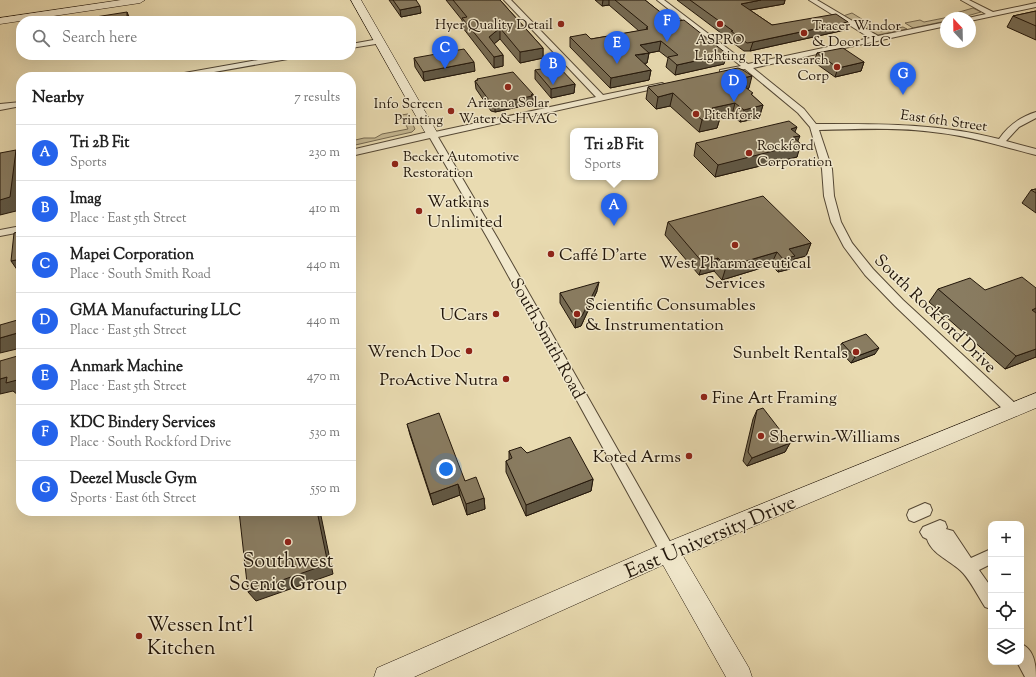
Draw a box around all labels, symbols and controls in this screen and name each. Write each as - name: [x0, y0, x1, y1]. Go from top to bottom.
- pin: F: [654, 9, 680, 42]
- north arrow: [940, 12, 976, 48]
- search box: [16, 16, 356, 60]
- place label: Hyer Quality Detail: [435, 16, 553, 36]
- place label: Tracer Windor & Door LLC: [812, 17, 901, 53]
- marker: Hyer Quality Detail: [556, 19, 566, 29]
- marker: ASPRO Lighting: [715, 19, 725, 29]
- icon: search: [30, 27, 52, 49]
- text: Search here: [62, 28, 137, 49]
- marker: Tracer Windor & Door LLC: [799, 28, 809, 38]
- pin: E: [604, 31, 630, 64]
- place label: ASPRO Lighting: [695, 31, 746, 67]
- pin: C: [432, 36, 458, 69]
- place label: RT Research Corp: [753, 51, 829, 87]
- pin: B: [540, 52, 566, 85]
- marker: RT Research Corp: [832, 62, 842, 72]
- pin: G: [890, 62, 916, 95]
- pin: D: [721, 69, 747, 102]
- marker: Arizona Solar Water & HVAC: [503, 82, 513, 92]
- text: Nearby: [32, 86, 84, 110]
- text: 7 results: [294, 89, 340, 107]
- place label: Arizona Solar Water & HVAC: [458, 94, 558, 130]
- place label: Info Screen Printing: [374, 95, 443, 131]
- marker: Info Screen Printing: [446, 106, 456, 116]
- place label: Pitchfork: [704, 106, 760, 126]
- street label: East 6th Street: [899, 106, 988, 138]
- marker: Pitchfork: [691, 109, 701, 119]
- popup: [570, 128, 658, 180]
- text: Tri 2B Fit: [70, 133, 129, 154]
- text: Tri 2B Fit: [584, 135, 644, 156]
- place label: Rockford Corporation: [757, 137, 832, 173]
- text: A: [40, 144, 50, 162]
- text: 230 m: [308, 144, 340, 162]
- place label: Becker Automotive Restoration: [403, 148, 519, 184]
- marker: Rockford Corporation: [744, 148, 754, 158]
- text: Sports: [70, 154, 107, 172]
- text: Sports: [584, 156, 621, 174]
- marker: Becker Automotive Restoration: [390, 159, 400, 169]
- text: Imag: [70, 189, 101, 210]
- place label: Watkins Unlimited: [427, 191, 503, 235]
- pin: A: [601, 193, 627, 226]
- text: B: [41, 200, 49, 218]
- text: 410 m: [309, 200, 340, 218]
- marker: Watkins Unlimited: [414, 206, 424, 216]
- text: Place · East 5th Street: [70, 210, 187, 228]
- marker: West Pharmaceutical Services: [730, 240, 740, 250]
- place label: Caffé D'arte: [559, 244, 647, 268]
- text: Mapei Corporation: [70, 245, 194, 266]
- marker: Caffé D'arte: [546, 249, 556, 259]
- street label: South Rockford Drive: [868, 250, 1001, 379]
- place label: West Pharmaceutical Services: [659, 252, 812, 296]
- text: C: [40, 256, 50, 274]
- text: 440 m: [307, 256, 340, 274]
- text: Place · South Smith Road: [70, 266, 211, 284]
- street label: South Smith Road: [503, 274, 590, 404]
- place label: Scientific Consumables & Instrumentation: [585, 294, 756, 338]
- text: GMA Manufacturing LLC: [70, 301, 241, 322]
- place label: UCars: [440, 304, 488, 328]
- marker: UCars: [491, 309, 501, 319]
- marker: Scientific Consumables & Instrumentation: [572, 309, 582, 319]
- text: D: [40, 312, 50, 330]
- text: 440 m: [307, 312, 340, 330]
- text: Place · East 5th Street: [70, 322, 187, 340]
- place label: Wrench Doc: [367, 341, 461, 365]
- place label: Sunbelt Rentals: [732, 342, 848, 366]
- marker: Wrench Doc: [464, 346, 474, 356]
- marker: Sunbelt Rentals: [851, 347, 861, 357]
- text: Anmark Machine: [70, 357, 183, 378]
- text: E: [41, 368, 49, 386]
- text: 470 m: [307, 368, 340, 386]
- place label: ProActive Nutra: [379, 369, 498, 393]
- marker: ProActive Nutra: [501, 374, 511, 384]
- text: Place · East 5th Street: [70, 378, 187, 396]
- place label: Fine Art Framing: [712, 387, 837, 411]
- marker: Fine Art Framing: [699, 392, 709, 402]
- text: KDC Bindery Services: [70, 413, 215, 434]
- text: F: [41, 424, 49, 442]
- text: 530 m: [310, 424, 340, 442]
- place label: Sherwin-Williams: [769, 426, 900, 450]
- marker: Sherwin-Williams: [756, 431, 766, 441]
- text: Place · South Rockford Drive: [70, 434, 231, 452]
- place label: Koted Arms: [593, 446, 681, 470]
- marker: Koted Arms: [684, 451, 694, 461]
- your location: [436, 459, 456, 479]
- text: Deezel Muscle Gym: [70, 469, 197, 490]
- text: G: [40, 480, 50, 498]
- text: 550 m: [311, 480, 340, 498]
- street label: East University Drive: [621, 489, 801, 587]
- text: Sports · East 6th Street: [70, 490, 196, 508]
- map controls: [988, 521, 1024, 665]
- button: +: [988, 521, 1024, 557]
- marker: Southwest Scenic Group: [283, 537, 293, 547]
- place label: Southwest Scenic Group: [229, 548, 347, 600]
- button: −: [988, 557, 1024, 593]
- button: locate: [988, 593, 1024, 629]
- place label: Wessen Int'l Kitchen: [147, 612, 254, 664]
- button: layers: [988, 629, 1024, 665]
- marker: Wessen Int'l Kitchen: [134, 631, 144, 641]

